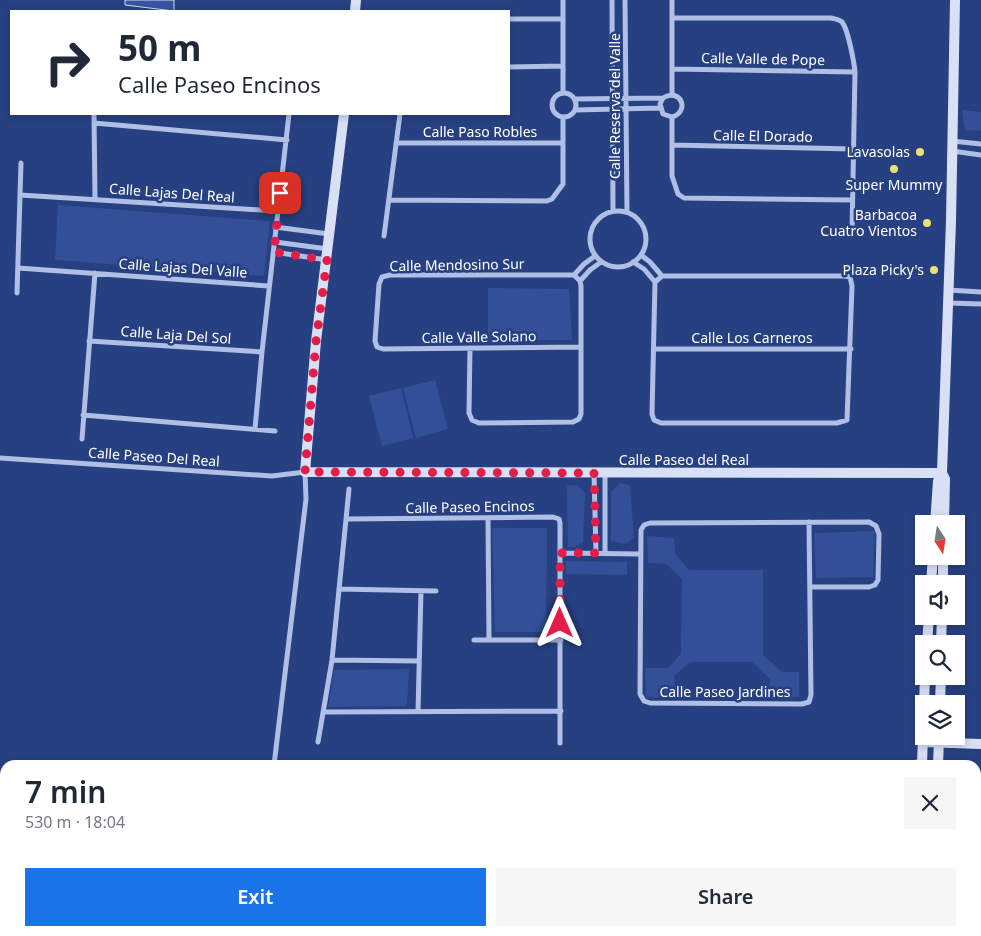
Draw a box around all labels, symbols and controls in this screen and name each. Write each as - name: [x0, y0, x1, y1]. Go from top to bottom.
- text: 50 m: [118, 24, 201, 71]
- icon: right: [35, 30, 100, 95]
- street label: Calle Reserva del Valle: [605, 33, 624, 179]
- street label: Calle Valle de Pope: [701, 48, 825, 69]
- text: Calle Paseo Encinos: [118, 69, 321, 99]
- street label: Calle Paso Robles: [423, 122, 538, 141]
- street label: Calle El Dorado: [713, 125, 813, 146]
- place label: Lavasolas: [846, 142, 910, 161]
- marker: Lavasolas: [914, 146, 926, 158]
- marker: Super Mummy: [888, 163, 900, 175]
- pin: [259, 172, 301, 214]
- place label: Super Mummy: [846, 175, 943, 194]
- street label: Calle Lajas Del Real: [109, 179, 235, 206]
- icon: arrive: [266, 179, 294, 207]
- place label: Barbacoa Cuatro Vientos: [820, 205, 917, 240]
- marker: Barbacoa Cuatro Vientos: [921, 217, 933, 229]
- street label: Calle Lajas Del Valle: [118, 254, 248, 281]
- street label: Calle Mendosino Sur: [389, 254, 525, 275]
- place label: Plaza Picky's: [843, 260, 924, 279]
- marker: Plaza Picky's: [928, 264, 940, 276]
- street label: Calle Laja Del Sol: [120, 321, 232, 348]
- street label: Calle Valle Solano: [421, 326, 537, 347]
- street label: Calle Los Carneros: [691, 328, 813, 347]
- street label: Calle Paseo Del Real: [88, 442, 221, 471]
- street label: Calle Paseo del Real: [619, 450, 749, 469]
- street label: Calle Paseo Encinos: [405, 496, 535, 517]
- north arrow: [915, 515, 965, 565]
- map controls: [915, 515, 965, 745]
- button: sound: [915, 575, 965, 625]
- position arrow: [533, 596, 585, 648]
- button: search: [915, 635, 965, 685]
- street label: Calle Paseo Jardines: [659, 682, 791, 701]
- button: layers: [915, 695, 965, 745]
- text: 7 min: [25, 771, 106, 812]
- button: close: [904, 777, 956, 829]
- text: 530 m · 18:04: [25, 811, 125, 833]
- button: Exit: [25, 868, 486, 926]
- button: Share: [496, 868, 956, 926]

